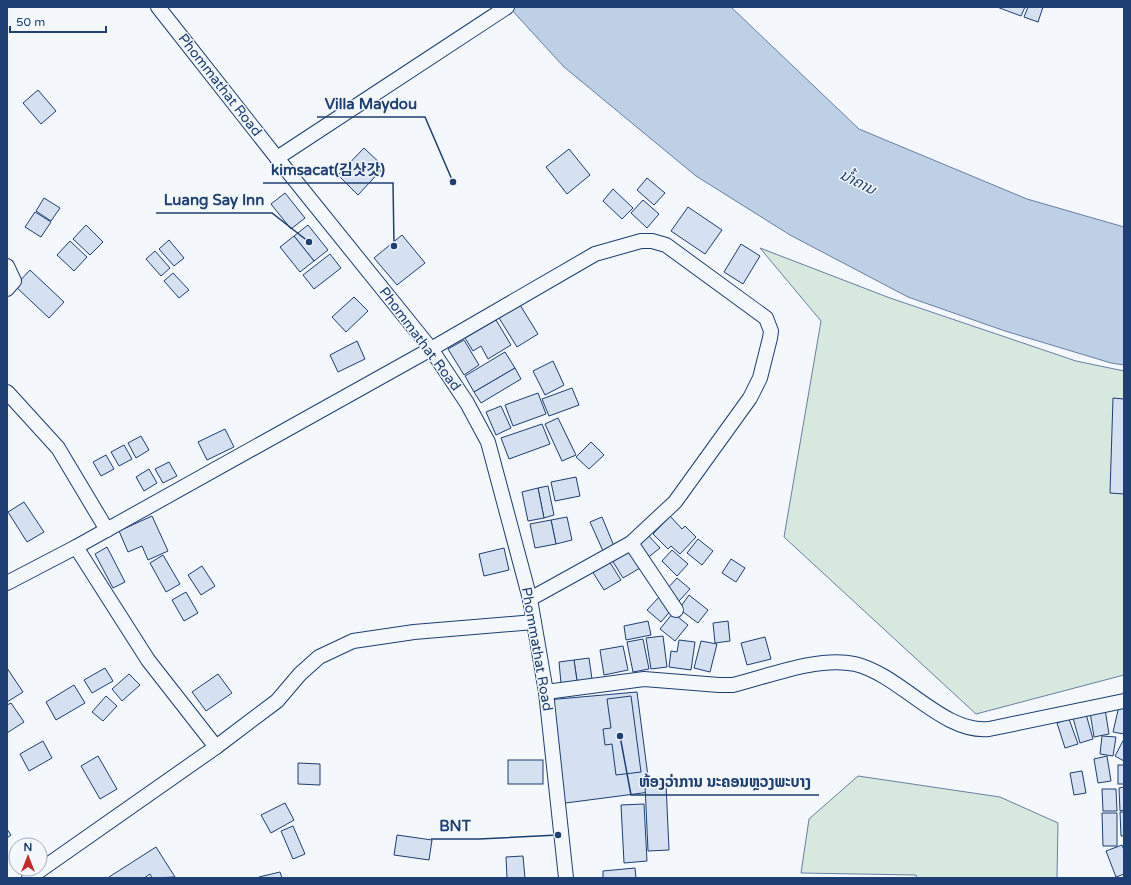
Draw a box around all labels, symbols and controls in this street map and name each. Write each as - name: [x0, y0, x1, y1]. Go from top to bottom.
- scale bar: [10, 8, 106, 34]
- text: 50 m: [16, 15, 45, 29]
- street label: Phommathat Road: [175, 30, 265, 140]
- callout: Villa Maydou: [317, 90, 425, 117]
- text: Villa Maydou: [325, 95, 417, 114]
- callout: kimsacat(김삿갓): [263, 156, 393, 183]
- text: kimsacat(김삿갓): [271, 161, 385, 179]
- water label: ນ້ຳຄານ: [837, 163, 882, 199]
- callout: Luang Say Inn: [156, 186, 272, 213]
- text: Luang Say Inn: [164, 191, 264, 210]
- street label: Phommathat Road: [375, 284, 465, 394]
- street label: Phommathat Road: [518, 586, 556, 712]
- callout: ຫ້ອງວ່າການ ນະຄອນຫຼວງພະບາງ: [631, 768, 819, 795]
- text: ຫ້ອງວ່າການ ນະຄອນຫຼວງພະບາງ: [639, 773, 811, 791]
- callout: BNT: [431, 812, 479, 839]
- text: BNT: [439, 817, 472, 835]
- north arrow: [8, 837, 48, 877]
- text: N: [24, 841, 32, 854]

